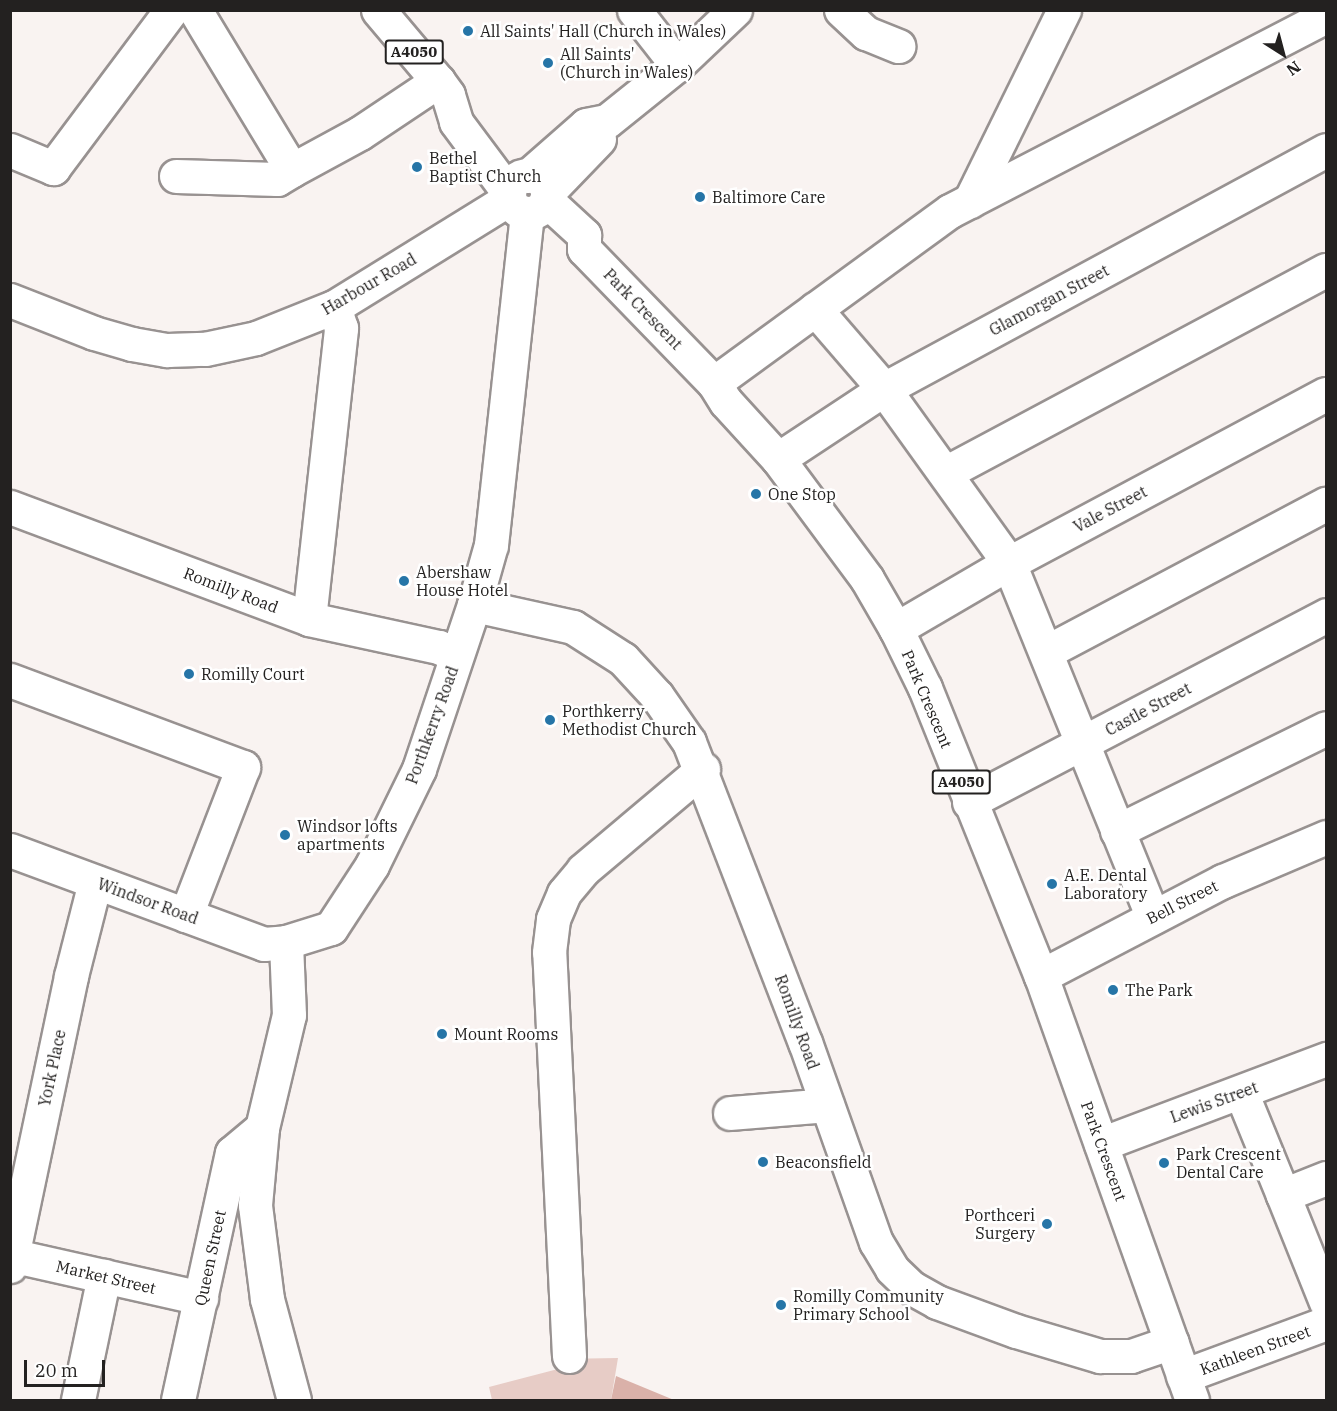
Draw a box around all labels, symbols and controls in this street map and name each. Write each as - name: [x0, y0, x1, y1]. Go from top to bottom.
- place label: All Saints' Hall (Church in Wales): [480, 21, 726, 41]
- marker: All Saints' Hall (Church in Wales): [461, 24, 475, 38]
- north arrow: [1253, 24, 1313, 84]
- road number: A4050: [384, 40, 444, 64]
- place label: All Saints' (Church in Wales): [560, 44, 693, 82]
- marker: All Saints' (Church in Wales): [541, 56, 555, 70]
- text: N: [1283, 57, 1305, 80]
- place label: Bethel Baptist Church: [429, 148, 542, 186]
- marker: Bethel Baptist Church: [410, 160, 424, 174]
- place label: Baltimore Care: [712, 187, 825, 207]
- marker: Baltimore Care: [693, 190, 707, 204]
- street label: Harbour Road: [318, 249, 420, 319]
- street label: Glamorgan Street: [986, 260, 1112, 340]
- street label: Park Crescent: [600, 265, 686, 353]
- street label: Vale Street: [1070, 482, 1150, 536]
- place label: One Stop: [768, 484, 836, 504]
- marker: One Stop: [749, 487, 763, 501]
- place label: Abershaw House Hotel: [416, 562, 508, 600]
- street label: Romilly Road: [181, 563, 281, 617]
- marker: Abershaw House Hotel: [397, 574, 411, 588]
- street label: Park Crescent: [898, 647, 956, 751]
- street label: Porthkerry Road: [402, 663, 462, 787]
- place label: Romilly Court: [201, 664, 305, 684]
- marker: Romilly Court: [182, 667, 196, 681]
- street label: Castle Street: [1102, 678, 1194, 740]
- place label: Porthkerry Methodist Church: [562, 701, 697, 739]
- marker: Porthkerry Methodist Church: [543, 713, 557, 727]
- road number: A4050: [931, 770, 991, 794]
- place label: Windsor lofts apartments: [297, 816, 398, 854]
- marker: Windsor lofts apartments: [278, 828, 292, 842]
- place label: A.E. Dental Laboratory: [1064, 865, 1147, 903]
- street label: Windsor Road: [95, 874, 201, 928]
- street label: Bell Street: [1143, 876, 1221, 928]
- marker: A.E. Dental Laboratory: [1045, 877, 1059, 891]
- street label: Romilly Road: [771, 972, 823, 1072]
- place label: The Park: [1125, 980, 1193, 1000]
- marker: The Park: [1106, 983, 1120, 997]
- place label: Mount Rooms: [454, 1024, 558, 1044]
- marker: Mount Rooms: [435, 1027, 449, 1041]
- street label: York Place: [34, 1028, 70, 1108]
- street label: Lewis Street: [1167, 1077, 1261, 1127]
- street label: Park Crescent: [1077, 1098, 1131, 1204]
- place label: Park Crescent Dental Care: [1176, 1144, 1281, 1182]
- place label: Beaconsfield: [775, 1152, 871, 1172]
- marker: Beaconsfield: [756, 1155, 770, 1169]
- marker: Park Crescent Dental Care: [1157, 1156, 1171, 1170]
- place label: Porthceri Surgery: [965, 1205, 1035, 1243]
- street label: Queen Street: [190, 1208, 230, 1308]
- marker: Porthceri Surgery: [1040, 1217, 1054, 1231]
- street label: Market Street: [54, 1256, 158, 1298]
- place label: Romilly Community Primary School: [793, 1286, 944, 1324]
- marker: Romilly Community Primary School: [774, 1298, 788, 1312]
- street label: Kathleen Street: [1197, 1321, 1313, 1379]
- scale bar: [27, 1348, 108, 1386]
- text: 20 m: [35, 1359, 78, 1382]

